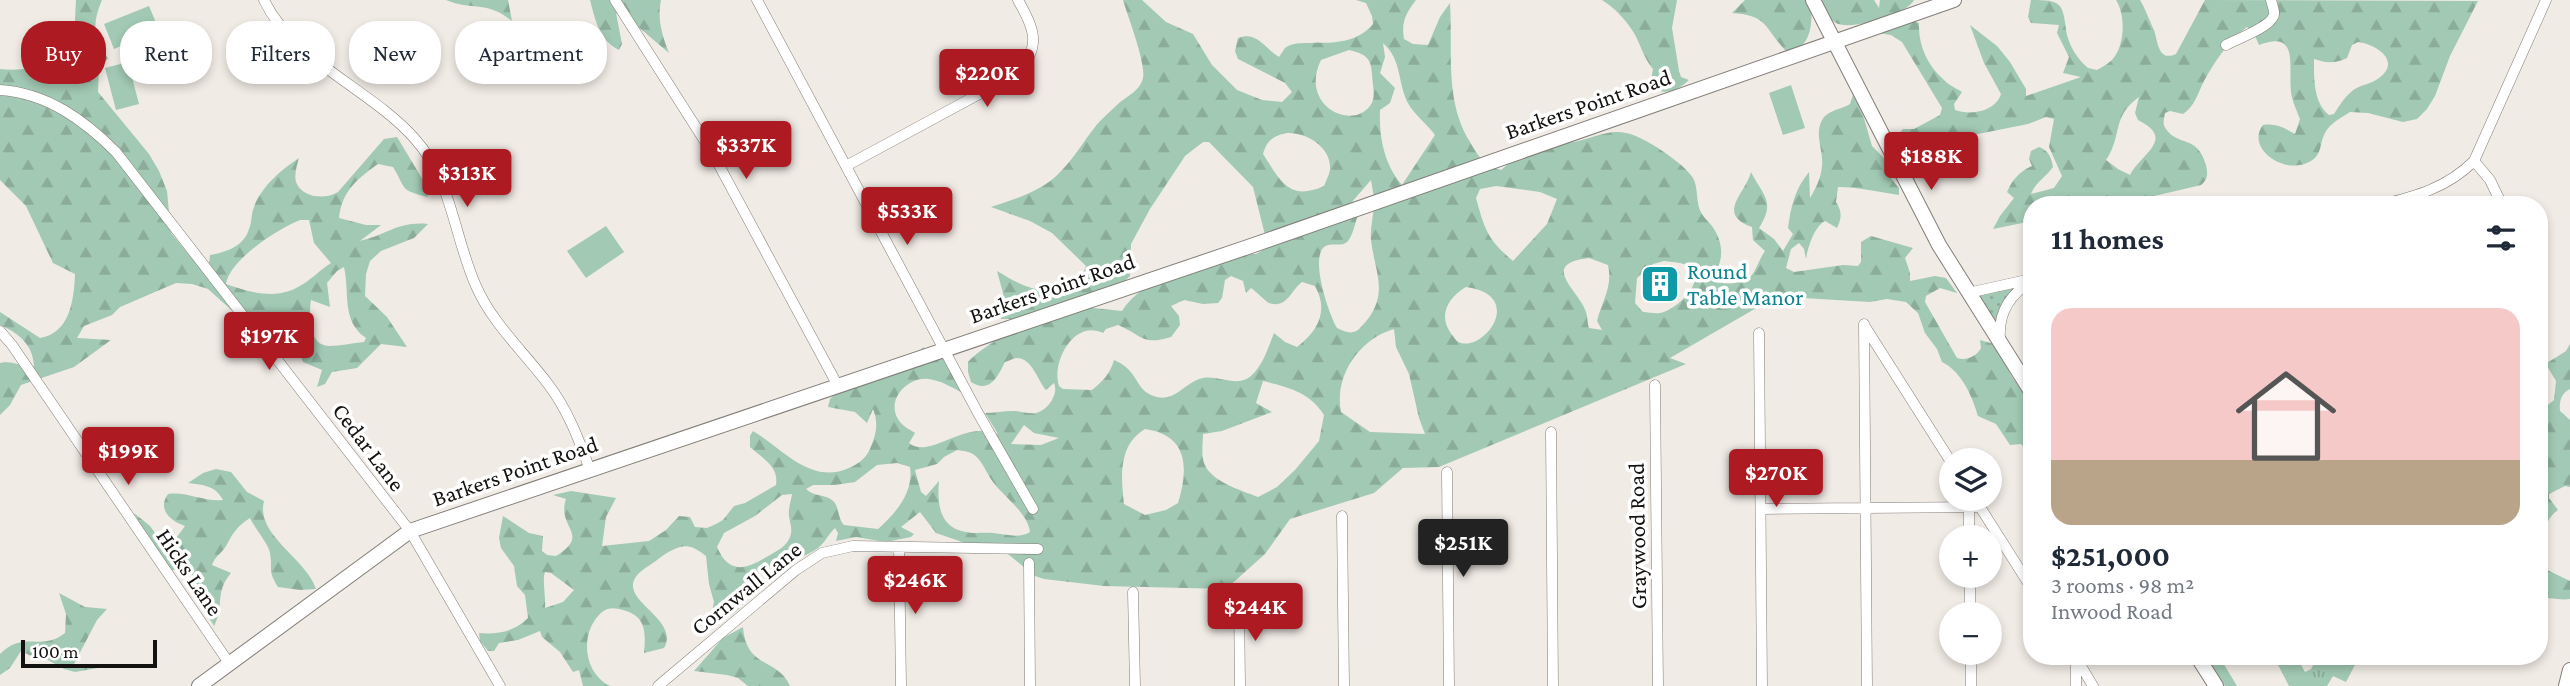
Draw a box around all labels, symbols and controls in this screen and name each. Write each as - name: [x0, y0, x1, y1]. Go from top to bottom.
- chip: Buy: [21, 21, 106, 84]
- chip: Rent: [120, 21, 212, 84]
- chip: Filters: [226, 21, 335, 84]
- chip: New: [349, 21, 441, 84]
- chip: Apartment: [455, 21, 607, 84]
- pin: $220K: [938, 50, 1036, 109]
- text: $220K: [955, 59, 1019, 85]
- street label: Barkers Point Road: [1502, 64, 1674, 144]
- pin: $337K: [697, 122, 795, 181]
- text: $337K: [716, 131, 776, 157]
- pin: $188K: [1882, 132, 1980, 192]
- text: $188K: [1900, 142, 1962, 168]
- pin: $313K: [418, 150, 516, 209]
- text: $313K: [438, 159, 496, 185]
- pin: $533K: [858, 188, 956, 247]
- text: $533K: [877, 197, 937, 223]
- icon: filters: [2482, 219, 2520, 257]
- text: 11 homes: [2051, 222, 2164, 255]
- street label: Barkers Point Road: [966, 248, 1138, 328]
- place label: Round Table Manor: [1687, 258, 1803, 310]
- building icon: Round Table Manor: [1639, 263, 1681, 305]
- pin: $197K: [220, 312, 318, 372]
- text: $197K: [240, 322, 298, 348]
- icon: home: [2223, 353, 2349, 479]
- street label: Cedar Lane: [328, 398, 410, 496]
- pin: $199K: [79, 428, 177, 487]
- street label: Barkers Point Road: [429, 431, 601, 511]
- text: $199K: [98, 437, 158, 463]
- map controls: [1939, 448, 2002, 665]
- button: layers: [1939, 448, 2002, 511]
- pin: $270K: [1727, 449, 1825, 509]
- text: $270K: [1745, 459, 1807, 485]
- street label: Graywood Road: [1623, 463, 1651, 609]
- pin: $251K: [1414, 520, 1512, 579]
- street label: Hicks Lane: [151, 524, 229, 620]
- button: +: [1939, 525, 2002, 588]
- text: $251K: [1434, 529, 1492, 555]
- street label: Cornwall Lane: [686, 536, 806, 640]
- text: $251,000: [2051, 539, 2170, 572]
- pin: $246K: [866, 556, 964, 616]
- text: $246K: [884, 566, 946, 592]
- text: 3 rooms · 98 m²: [2051, 572, 2194, 598]
- pin: $244K: [1206, 584, 1304, 643]
- text: $244K: [1224, 593, 1286, 619]
- text: Inwood Road: [2051, 598, 2173, 624]
- button: −: [1939, 602, 2002, 665]
- scale bar: [21, 637, 158, 669]
- text: 100 m: [32, 641, 79, 662]

